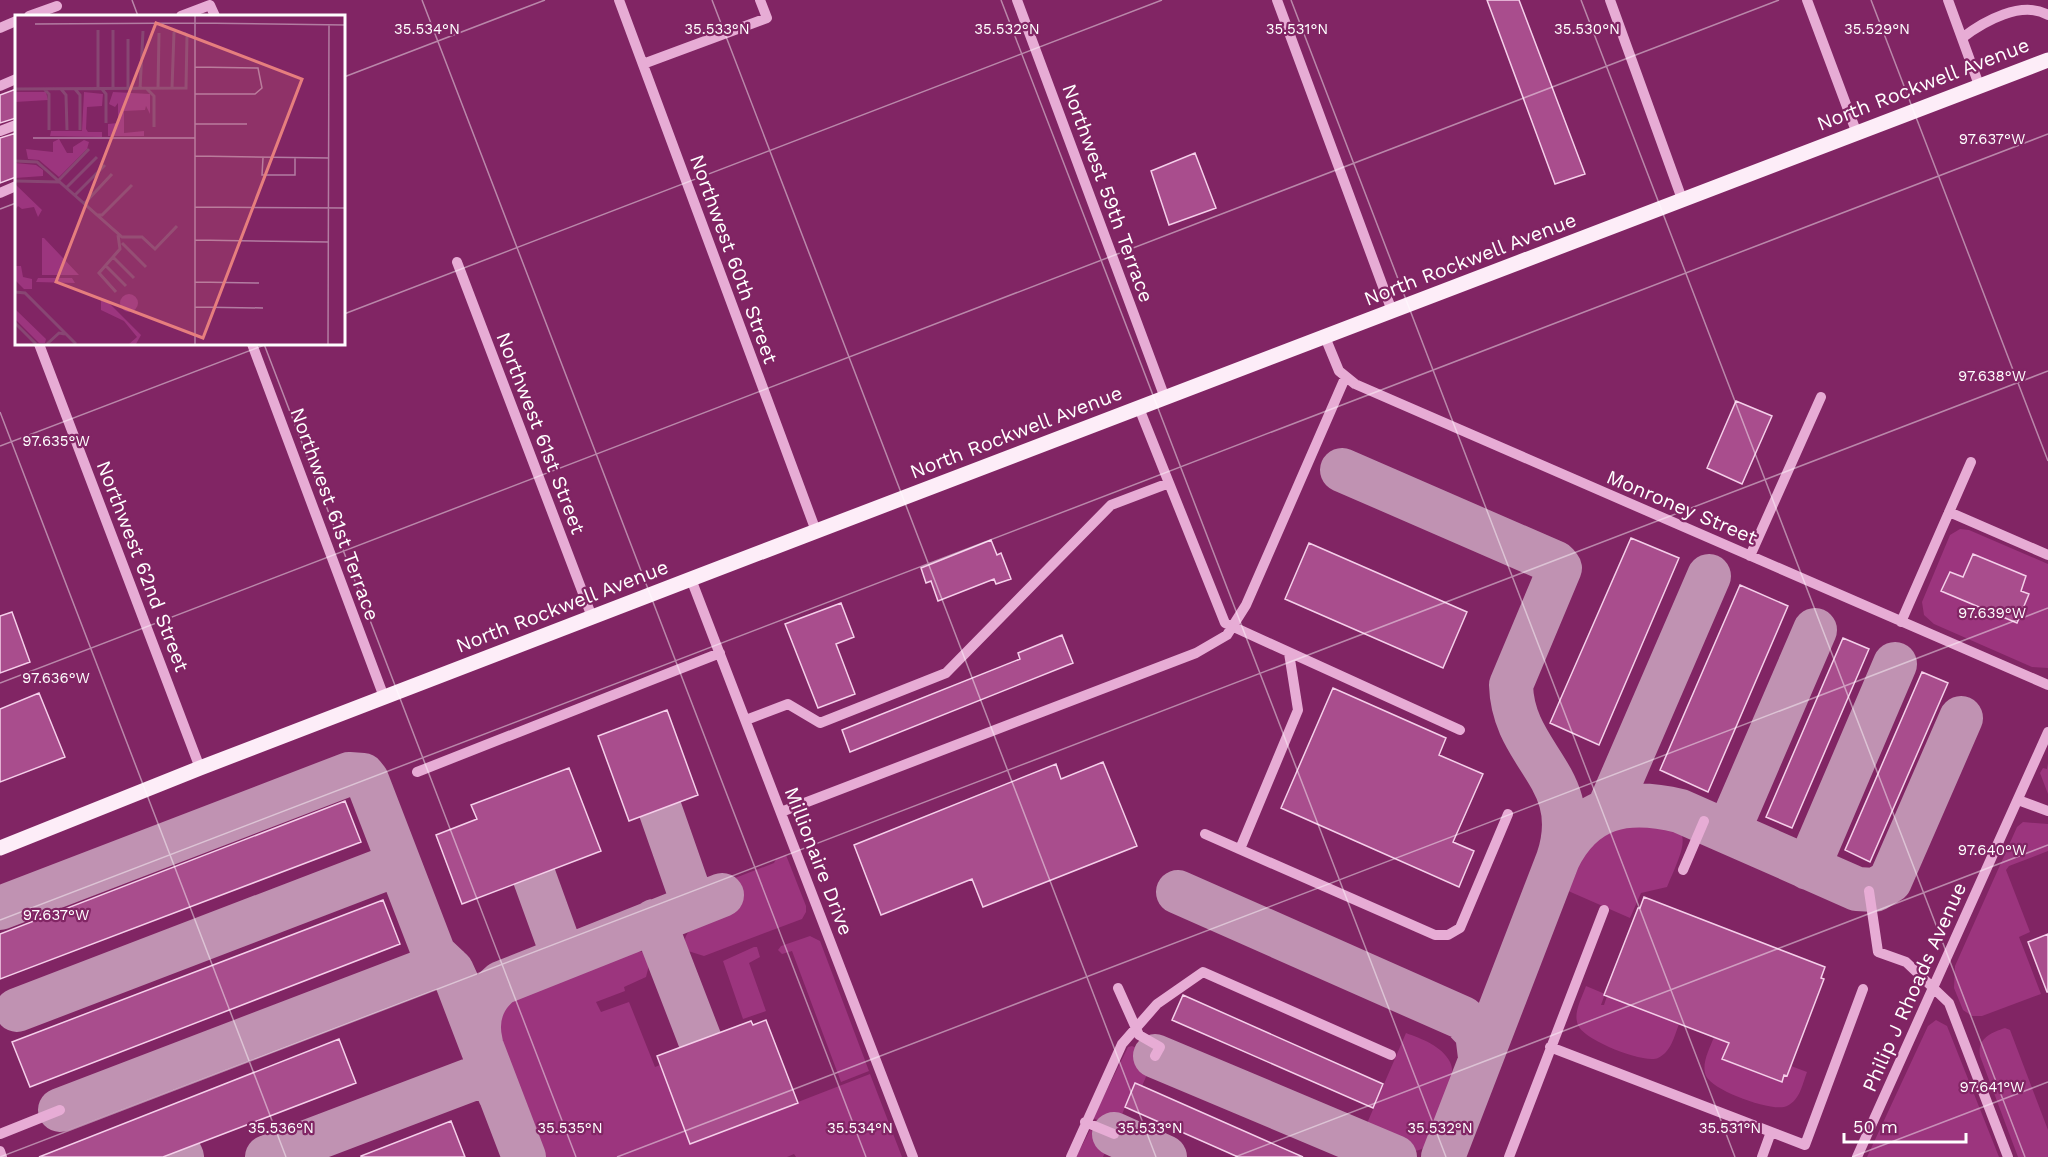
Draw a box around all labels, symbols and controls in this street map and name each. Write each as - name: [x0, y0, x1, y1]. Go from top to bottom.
- inset map: [15, 15, 345, 345]
- text: 35.534°N: [394, 20, 460, 38]
- text: 35.533°N: [684, 20, 750, 38]
- text: 35.532°N: [974, 20, 1040, 38]
- text: 35.531°N: [1266, 20, 1328, 38]
- text: 35.530°N: [1554, 20, 1620, 38]
- text: 35.529°N: [1844, 20, 1910, 38]
- street label: North Rockwell Avenue: [1813, 32, 2033, 136]
- street label: Northwest 59th Terrace: [1057, 80, 1159, 306]
- text: 97.637°W: [1959, 130, 2025, 148]
- street label: Northwest 60th Street: [685, 151, 783, 367]
- street label: North Rockwell Avenue: [1360, 207, 1580, 311]
- street label: Northwest 61st Street: [491, 329, 591, 538]
- text: 97.638°W: [1958, 367, 2026, 385]
- street label: North Rockwell Avenue: [906, 380, 1126, 484]
- street label: Northwest 61st Terrace: [285, 404, 385, 624]
- text: 97.635°W: [22, 432, 90, 450]
- street label: Northwest 62nd Street: [92, 457, 195, 675]
- street label: Monroney Street: [1603, 464, 1762, 550]
- street label: North Rockwell Avenue: [452, 554, 672, 658]
- text: 97.639°W: [1958, 604, 2026, 622]
- text: 97.636°W: [22, 669, 90, 687]
- street label: Millionaire Drive: [780, 783, 858, 939]
- text: 97.640°W: [1958, 841, 2026, 859]
- street label: Philip J Rhoads Avenue: [1857, 878, 1971, 1096]
- text: 97.637°W: [23, 906, 89, 924]
- text: 97.641°W: [1960, 1078, 2024, 1096]
- scale bar: [1844, 1106, 1966, 1144]
- text: 50 m: [1853, 1116, 1898, 1137]
- text: 35.536°N: [248, 1119, 314, 1137]
- text: 35.535°N: [537, 1119, 603, 1137]
- text: 35.534°N: [827, 1119, 893, 1137]
- text: 35.533°N: [1117, 1119, 1183, 1137]
- text: 35.532°N: [1407, 1119, 1473, 1137]
- text: 35.531°N: [1699, 1119, 1761, 1137]

